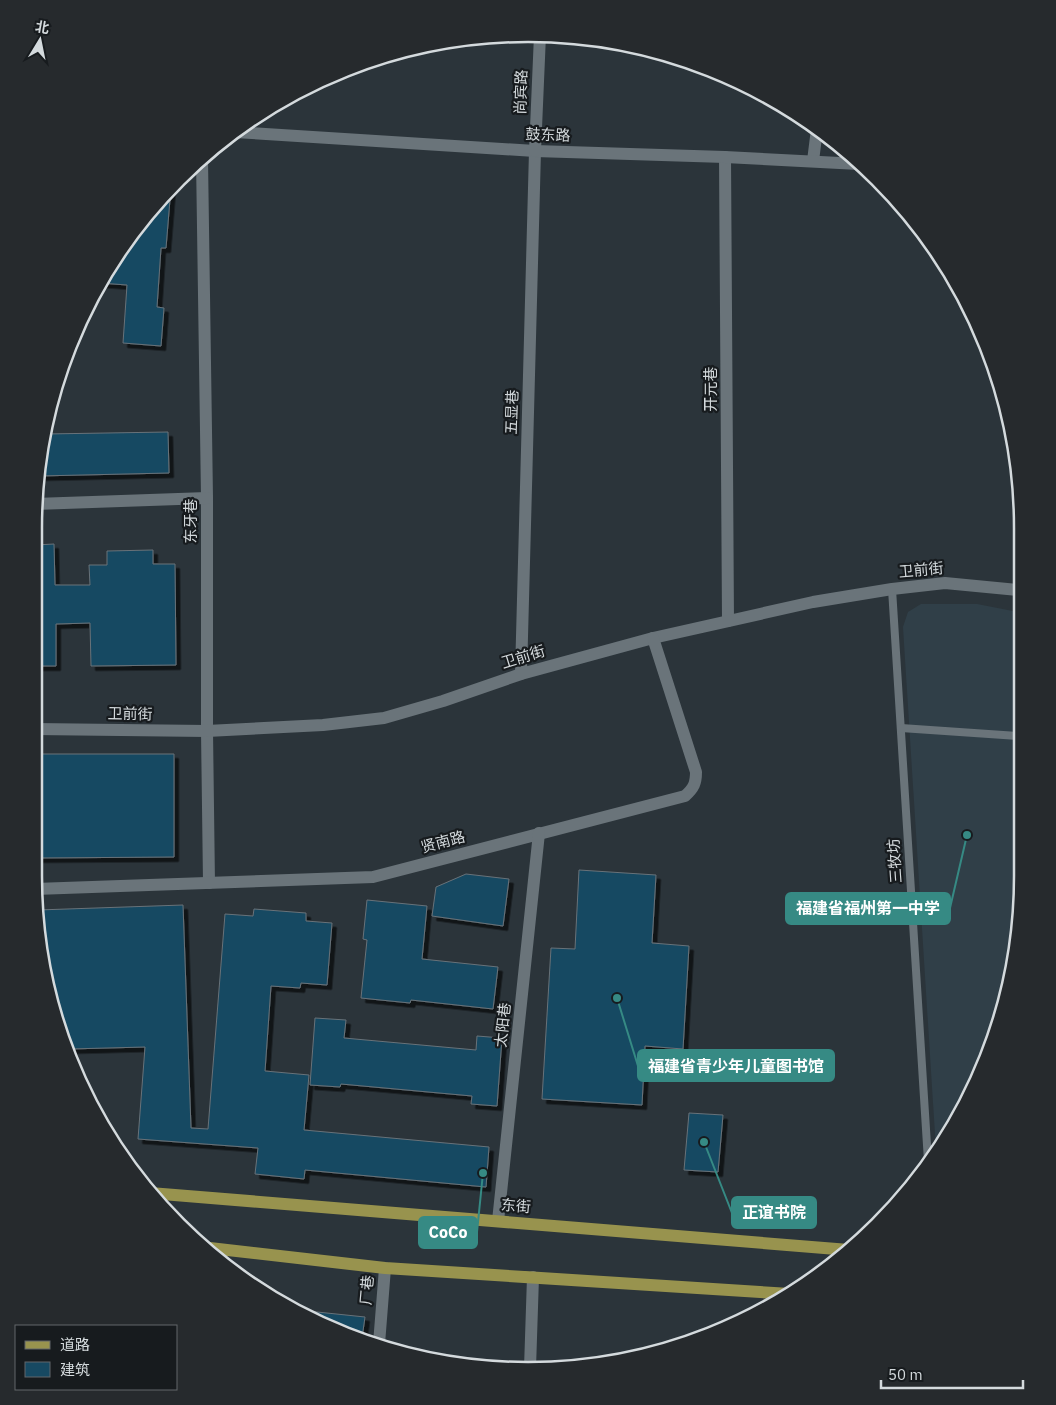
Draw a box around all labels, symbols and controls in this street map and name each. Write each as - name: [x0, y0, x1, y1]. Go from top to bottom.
- north arrow: [15, 15, 65, 65]
- text: 北: [34, 17, 51, 37]
- street label: 尚宾路: [510, 69, 531, 115]
- street label: 鼓东路: [525, 124, 571, 145]
- street label: 开元巷: [701, 366, 720, 412]
- street label: 五显巷: [501, 389, 522, 435]
- street label: 东牙巷: [181, 498, 200, 544]
- street label: 卫前街: [898, 558, 944, 581]
- street label: 卫前街: [499, 641, 547, 672]
- street label: 卫前街: [107, 704, 153, 723]
- street label: 贤南路: [419, 827, 467, 857]
- street label: 三牧坊: [883, 838, 906, 884]
- callout: 福建省福州第一中学: [786, 893, 950, 924]
- text: 福建省福州第一中学: [796, 898, 940, 918]
- street label: 太阳巷: [491, 1002, 514, 1048]
- callout: 福建省青少年儿童图书馆: [638, 1050, 834, 1081]
- text: 福建省青少年儿童图书馆: [648, 1056, 824, 1076]
- street label: 东街: [500, 1195, 532, 1216]
- callout: 正谊书院: [732, 1197, 816, 1228]
- text: 正谊书院: [742, 1202, 806, 1222]
- callout: CoCo: [419, 1217, 477, 1248]
- text: CoCo: [429, 1222, 467, 1242]
- street label: 厂巷: [356, 1274, 377, 1306]
- legend: [15, 1325, 178, 1390]
- text: 道路: [60, 1335, 90, 1354]
- scale bar: [881, 1358, 1024, 1390]
- text: 建筑: [60, 1360, 90, 1379]
- text: 50 m: [888, 1365, 923, 1384]

